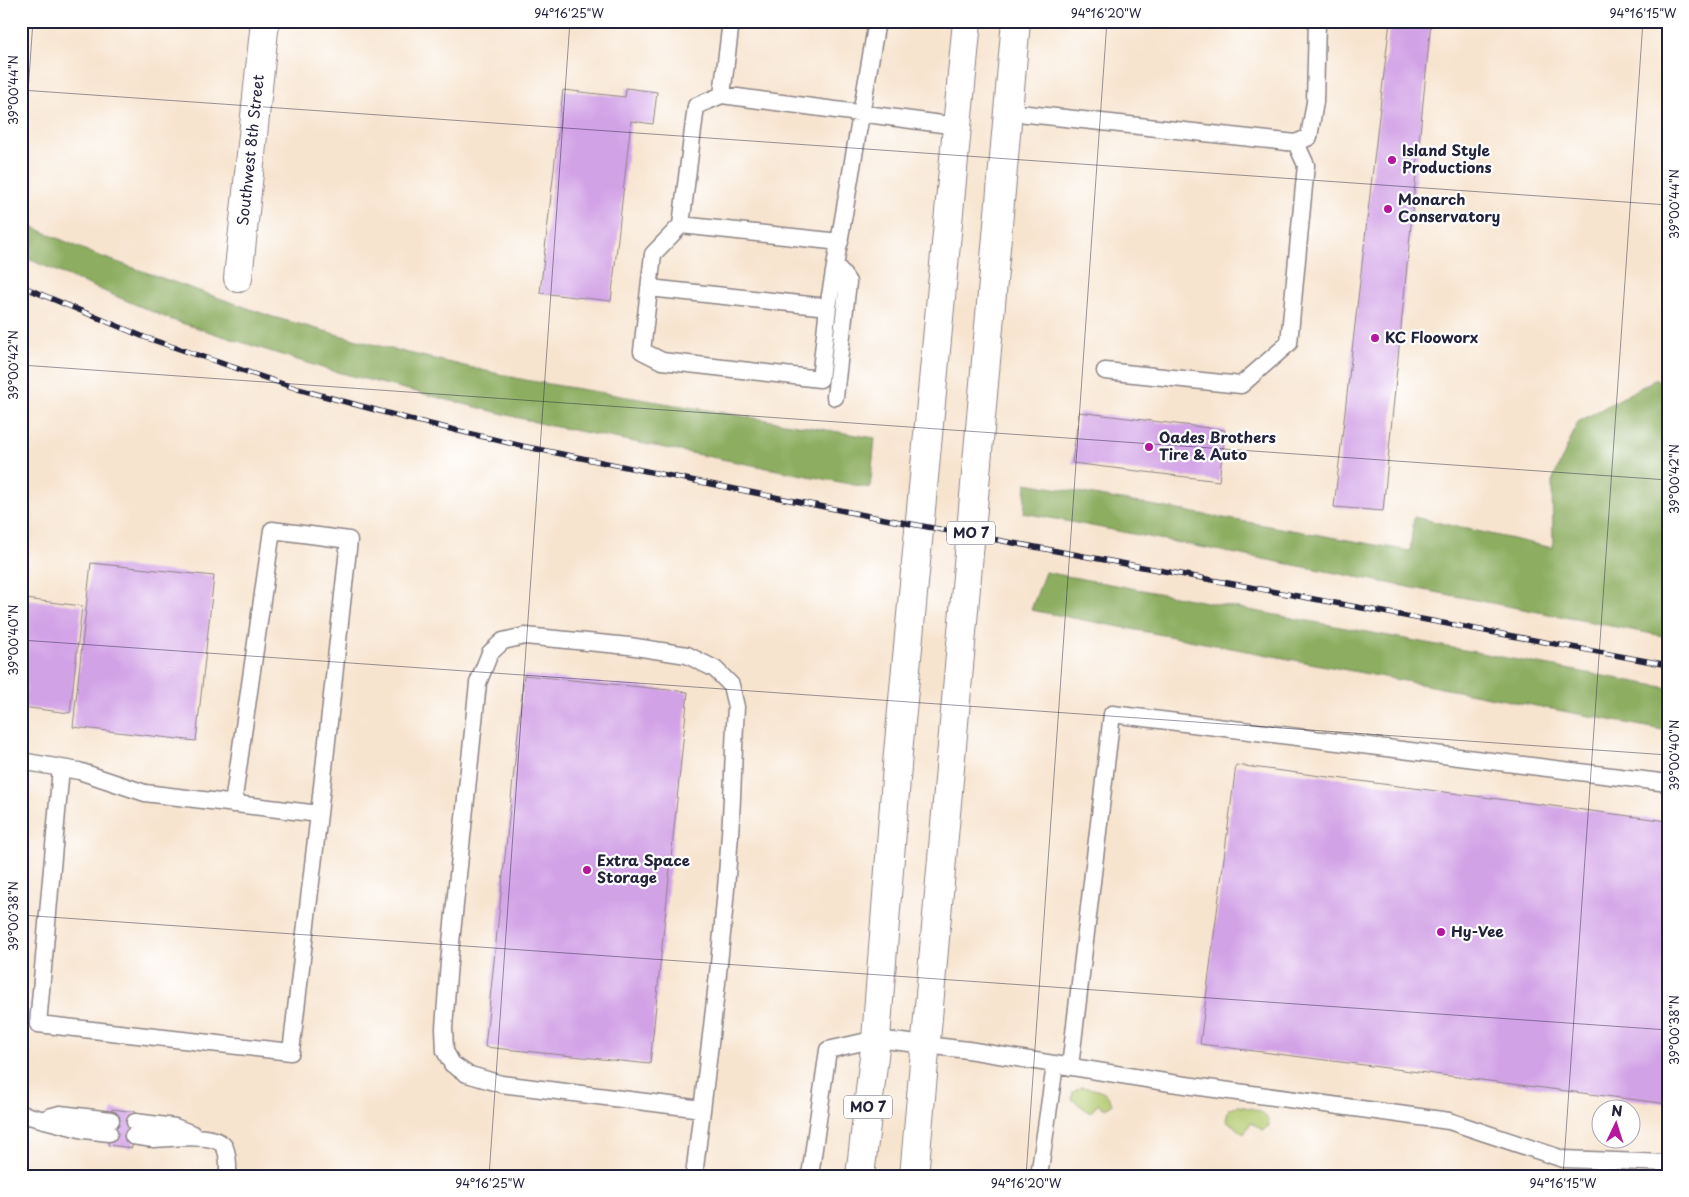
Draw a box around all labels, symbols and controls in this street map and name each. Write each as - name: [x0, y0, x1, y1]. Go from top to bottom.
- text: 94°16'25"W: [534, 4, 605, 22]
- text: 94°16'20"W: [1071, 4, 1142, 22]
- text: 94°16'15"W: [1610, 4, 1677, 22]
- text: 39°00'44"N: [4, 55, 22, 125]
- street label: Southwest 8th Street: [230, 73, 269, 226]
- place label: Island Style Productions: [1402, 138, 1492, 178]
- marker: Island Style Productions: [1386, 154, 1398, 166]
- text: 39°00'44"N: [1665, 169, 1683, 239]
- place label: Monarch Conservatory: [1398, 187, 1500, 227]
- marker: Monarch Conservatory: [1382, 203, 1394, 215]
- place label: KC Flooworx: [1385, 325, 1478, 348]
- text: 39°00'42"N: [4, 330, 22, 400]
- marker: KC Flooworx: [1369, 332, 1381, 344]
- place label: Oades Brothers Tire & Auto: [1159, 425, 1276, 465]
- marker: Oades Brothers Tire & Auto: [1143, 441, 1155, 453]
- text: 39°00'42"N: [1665, 444, 1683, 514]
- road number: MO 7: [947, 522, 995, 544]
- text: 39°00'40"N: [4, 605, 22, 675]
- text: 39°00'40"N: [1665, 720, 1683, 790]
- place label: Extra Space Storage: [597, 848, 690, 888]
- marker: Extra Space Storage: [581, 864, 593, 876]
- text: 39°00'38"N: [4, 881, 22, 951]
- place label: Hy-Vee: [1451, 919, 1504, 942]
- marker: Hy-Vee: [1435, 926, 1447, 938]
- text: 39°00'38"N: [1665, 995, 1683, 1065]
- road number: MO 7: [844, 1096, 892, 1118]
- north arrow: [1592, 1100, 1642, 1150]
- text: N: [1611, 1100, 1623, 1121]
- text: 94°16'25"W: [455, 1174, 526, 1192]
- text: 94°16'20"W: [991, 1174, 1062, 1192]
- text: 94°16'15"W: [1530, 1174, 1597, 1192]

